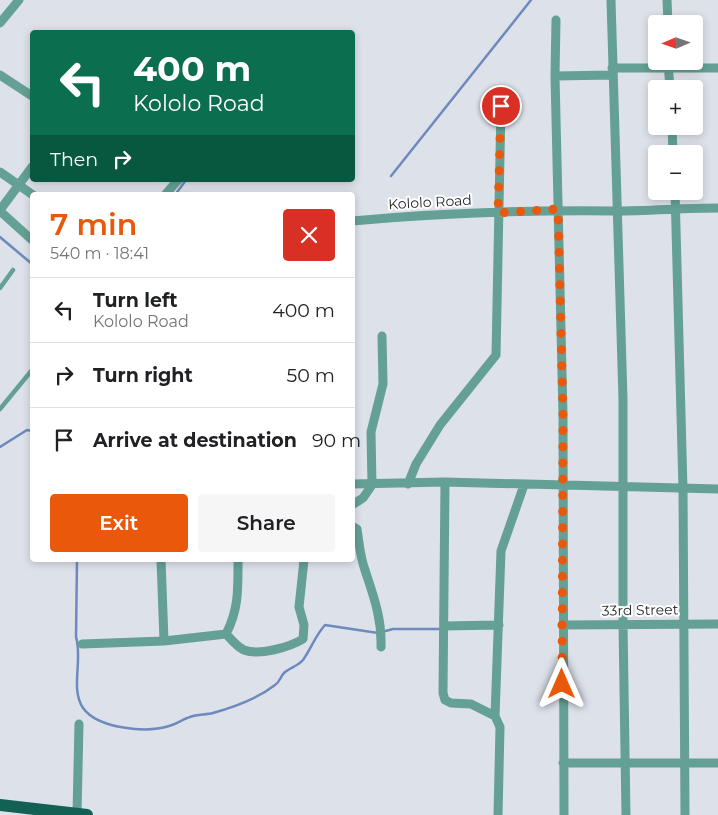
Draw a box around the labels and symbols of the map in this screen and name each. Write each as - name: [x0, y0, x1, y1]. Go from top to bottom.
- north arrow: [648, 15, 702, 70]
- pin: [480, 85, 522, 127]
- street label: Kololo Road: [388, 191, 472, 213]
- street label: 33rd Street: [602, 600, 679, 620]
- position arrow: [535, 657, 587, 709]

